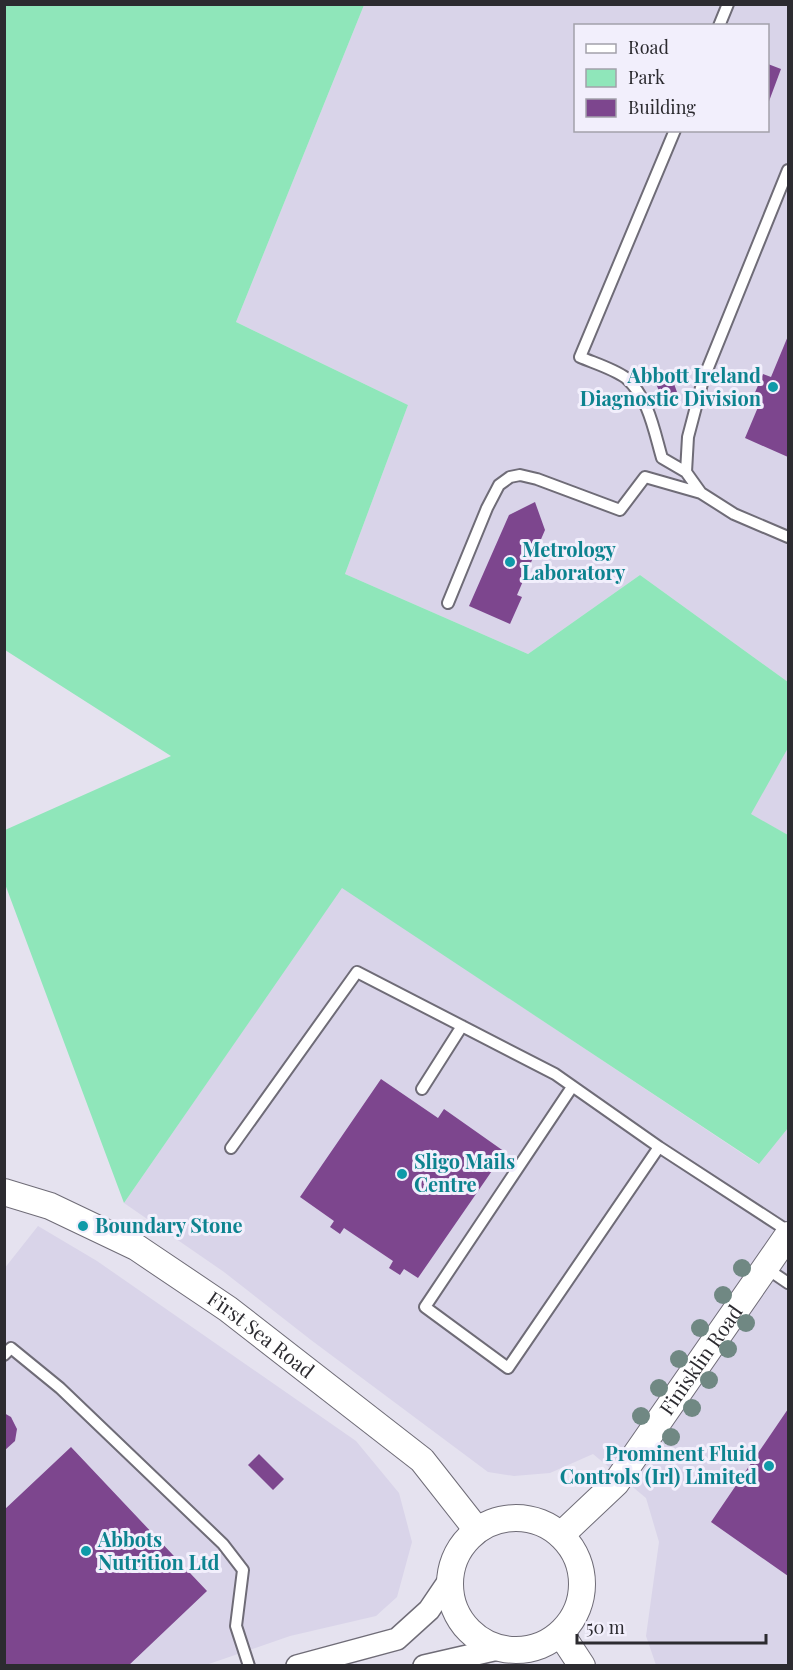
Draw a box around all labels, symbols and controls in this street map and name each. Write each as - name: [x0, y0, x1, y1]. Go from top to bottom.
- legend: [574, 24, 769, 132]
- text: Road: [628, 35, 669, 59]
- text: Park: [628, 65, 665, 89]
- text: Building: [628, 95, 696, 119]
- place label: Abbott Ireland Diagnostic Division: [580, 361, 762, 411]
- marker: Abbott Ireland Diagnostic Division: [766, 380, 780, 394]
- place label: Metrology Laboratory: [522, 535, 626, 585]
- marker: Metrology Laboratory: [503, 555, 517, 569]
- place label: Sligo Mails Centre: [414, 1147, 515, 1197]
- marker: Sligo Mails Centre: [395, 1167, 409, 1181]
- place label: Boundary Stone: [95, 1211, 243, 1238]
- marker: Boundary Stone: [76, 1219, 90, 1233]
- street label: First Sea Road: [203, 1284, 321, 1384]
- street label: Finisklin Road: [652, 1299, 748, 1420]
- place label: Prominent Fluid Controls (Irl) Limited: [560, 1439, 757, 1489]
- marker: Prominent Fluid Controls (Irl) Limited: [762, 1459, 776, 1473]
- place label: Abbots Nutrition Ltd: [97, 1525, 220, 1575]
- marker: Abbots Nutrition Ltd: [79, 1544, 93, 1558]
- scale bar: [577, 1607, 766, 1645]
- text: 50 m: [586, 1615, 625, 1639]

